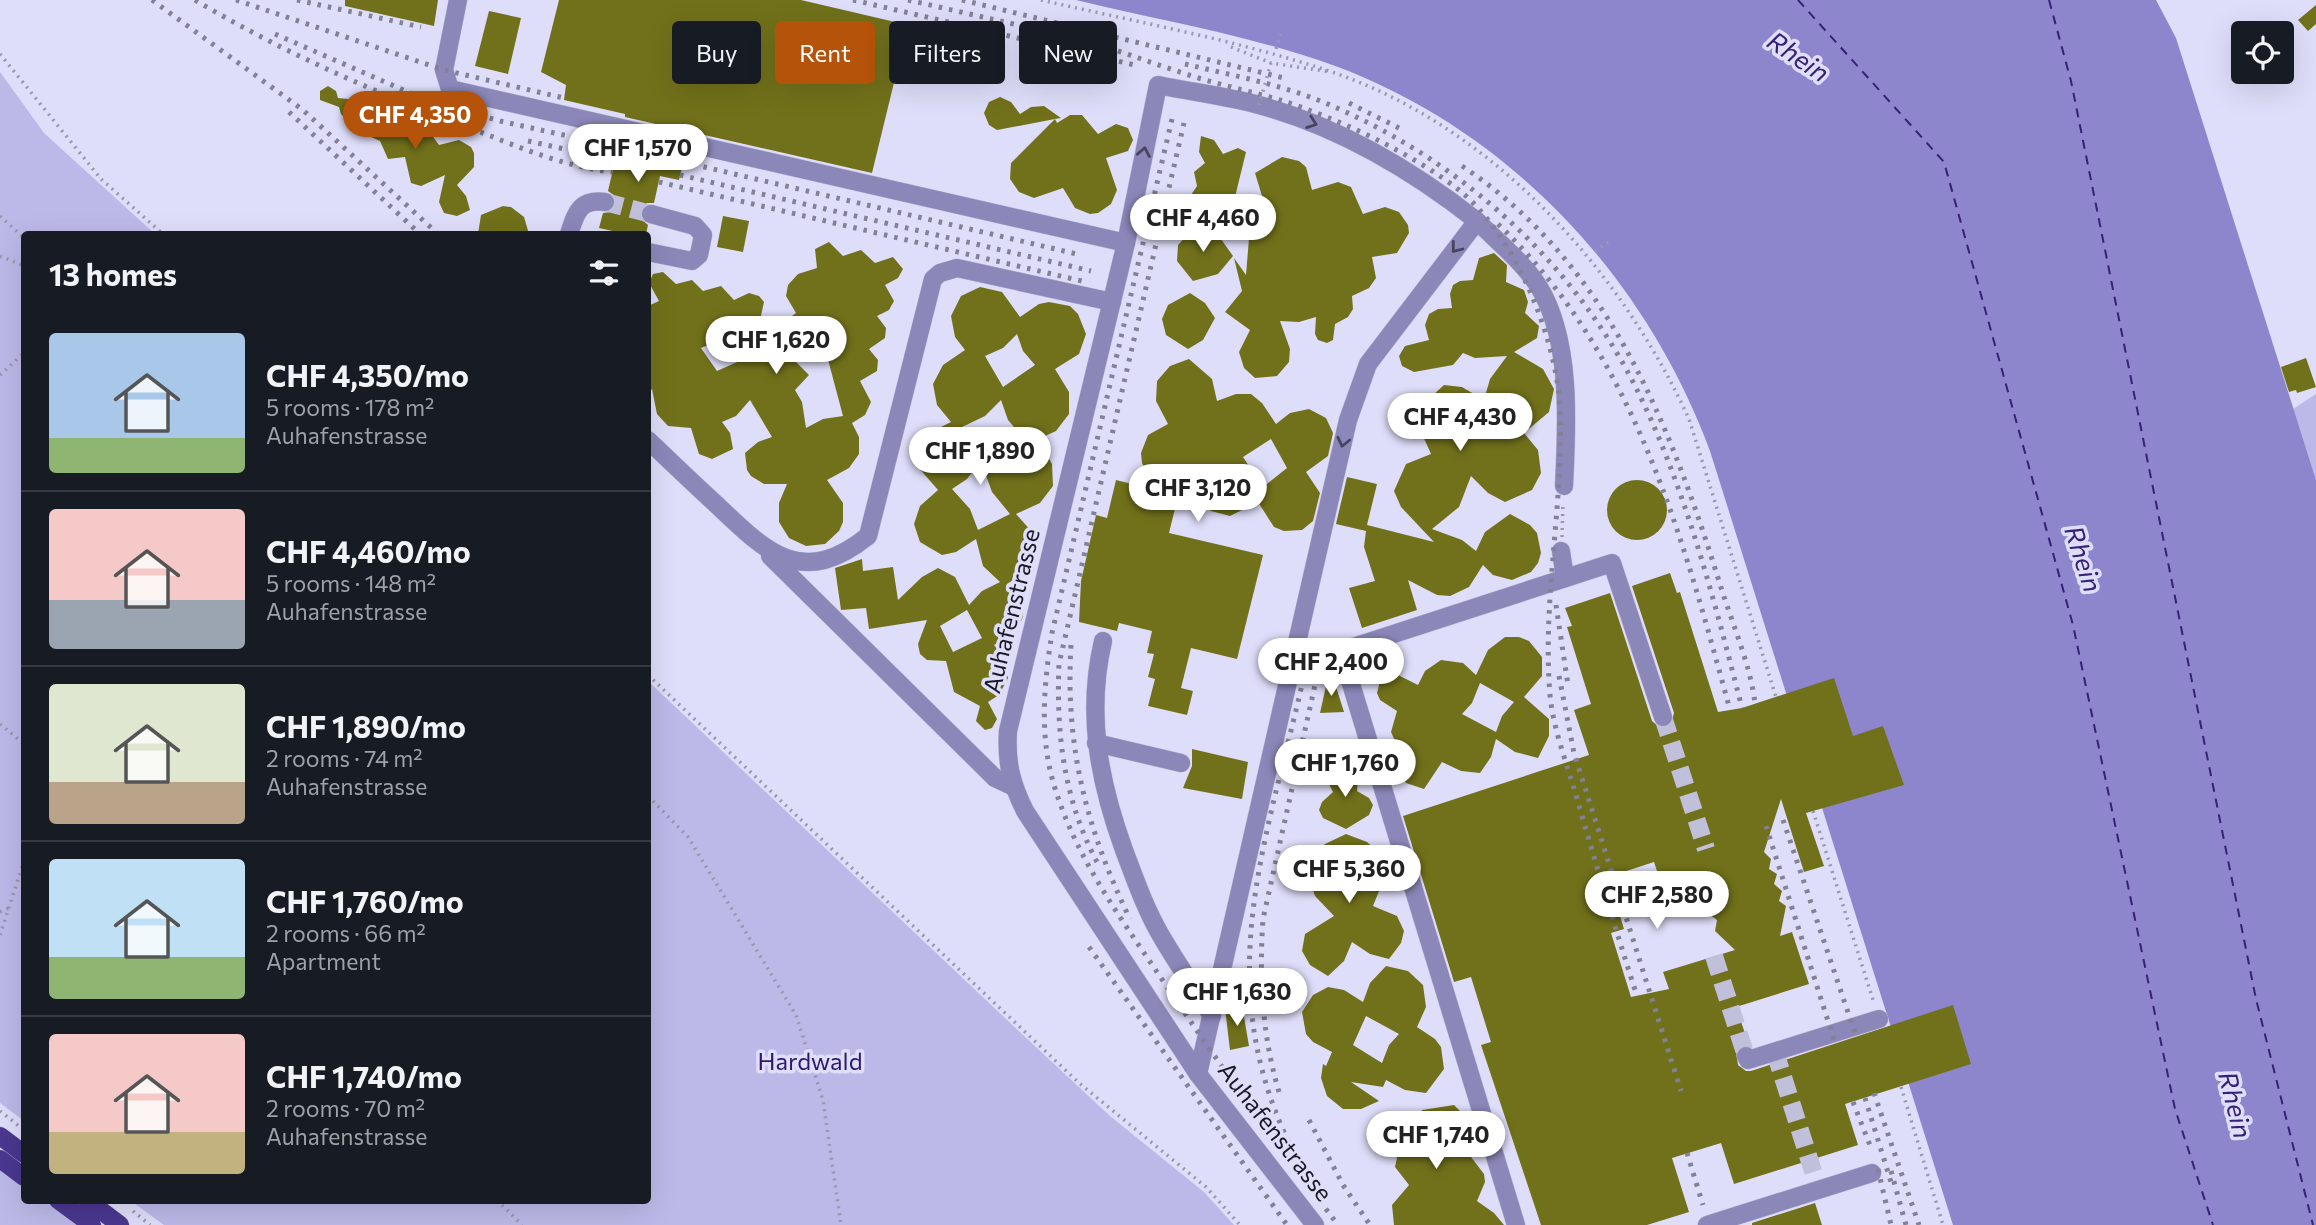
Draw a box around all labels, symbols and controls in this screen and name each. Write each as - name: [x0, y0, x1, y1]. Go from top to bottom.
- chip: Buy: [672, 21, 761, 84]
- chip: Rent: [775, 21, 875, 84]
- chip: Filters: [889, 21, 1005, 84]
- chip: New: [1019, 21, 1117, 84]
- map controls: [2231, 21, 2294, 84]
- button: locate: [2231, 21, 2294, 84]
- water label: Rhein: [1762, 24, 1836, 88]
- pin: CHF 4,350: [335, 92, 495, 151]
- text: CHF 4,350: [359, 100, 471, 128]
- one-way arrow: [1305, 115, 1317, 129]
- pin: CHF 1,570: [558, 124, 718, 184]
- text: CHF 1,570: [584, 133, 692, 161]
- one-way arrow: [1136, 146, 1151, 158]
- pin: CHF 4,460: [1123, 194, 1283, 254]
- text: CHF 4,460: [1146, 203, 1260, 231]
- one-way arrow: [1451, 240, 1464, 253]
- icon: filters: [585, 254, 623, 292]
- text: 13 homes: [49, 255, 177, 292]
- pin: CHF 1,620: [696, 316, 856, 376]
- text: CHF 1,620: [722, 325, 830, 353]
- text: CHF 4,350/mo: [266, 356, 469, 393]
- icon: home: [105, 361, 189, 445]
- text: 5 rooms · 178 m²: [266, 393, 434, 421]
- pin: CHF 4,430: [1380, 393, 1540, 453]
- text: CHF 4,430: [1403, 402, 1517, 430]
- text: Auhafenstrasse: [266, 421, 427, 449]
- pin: CHF 1,890: [900, 428, 1060, 487]
- text: CHF 1,890: [925, 436, 1035, 464]
- one-way arrow: [1337, 436, 1351, 448]
- pin: CHF 3,120: [1118, 464, 1278, 524]
- text: CHF 3,120: [1145, 473, 1251, 501]
- water label: Rhein: [2059, 522, 2110, 595]
- street label: Auhafenstrasse: [976, 525, 1045, 696]
- text: CHF 4,460/mo: [266, 532, 471, 569]
- icon: home: [105, 537, 189, 621]
- text: 5 rooms · 148 m²: [266, 569, 436, 597]
- text: Auhafenstrasse: [266, 597, 427, 625]
- pin: CHF 2,400: [1251, 638, 1411, 698]
- text: CHF 2,400: [1274, 647, 1388, 675]
- text: CHF 1,890/mo: [266, 707, 466, 744]
- icon: home: [105, 712, 189, 796]
- pin: CHF 1,760: [1265, 740, 1425, 799]
- text: 2 rooms · 74 m²: [266, 744, 422, 772]
- text: CHF 1,760: [1291, 748, 1399, 776]
- text: Auhafenstrasse: [266, 772, 427, 800]
- pin: CHF 5,360: [1269, 846, 1429, 905]
- text: CHF 5,360: [1293, 854, 1405, 882]
- pin: CHF 2,580: [1577, 872, 1737, 931]
- text: CHF 2,580: [1601, 880, 1713, 908]
- text: CHF 1,760/mo: [266, 882, 464, 919]
- icon: home: [105, 887, 189, 971]
- text: 2 rooms · 66 m²: [266, 919, 426, 947]
- text: Apartment: [266, 947, 381, 975]
- pin: CHF 1,630: [1157, 968, 1317, 1028]
- text: CHF 1,630: [1182, 977, 1292, 1005]
- park label: Hardwald: [757, 1046, 863, 1075]
- street label: Auhafenstrasse: [1213, 1056, 1339, 1206]
- text: CHF 1,740/mo: [266, 1057, 462, 1094]
- icon: home: [105, 1062, 189, 1146]
- water label: Rhein: [2213, 1068, 2260, 1141]
- text: 2 rooms · 70 m²: [266, 1094, 425, 1122]
- pin: CHF 1,740: [1356, 1112, 1516, 1171]
- text: CHF 1,740: [1382, 1120, 1490, 1148]
- text: Auhafenstrasse: [266, 1122, 427, 1150]

